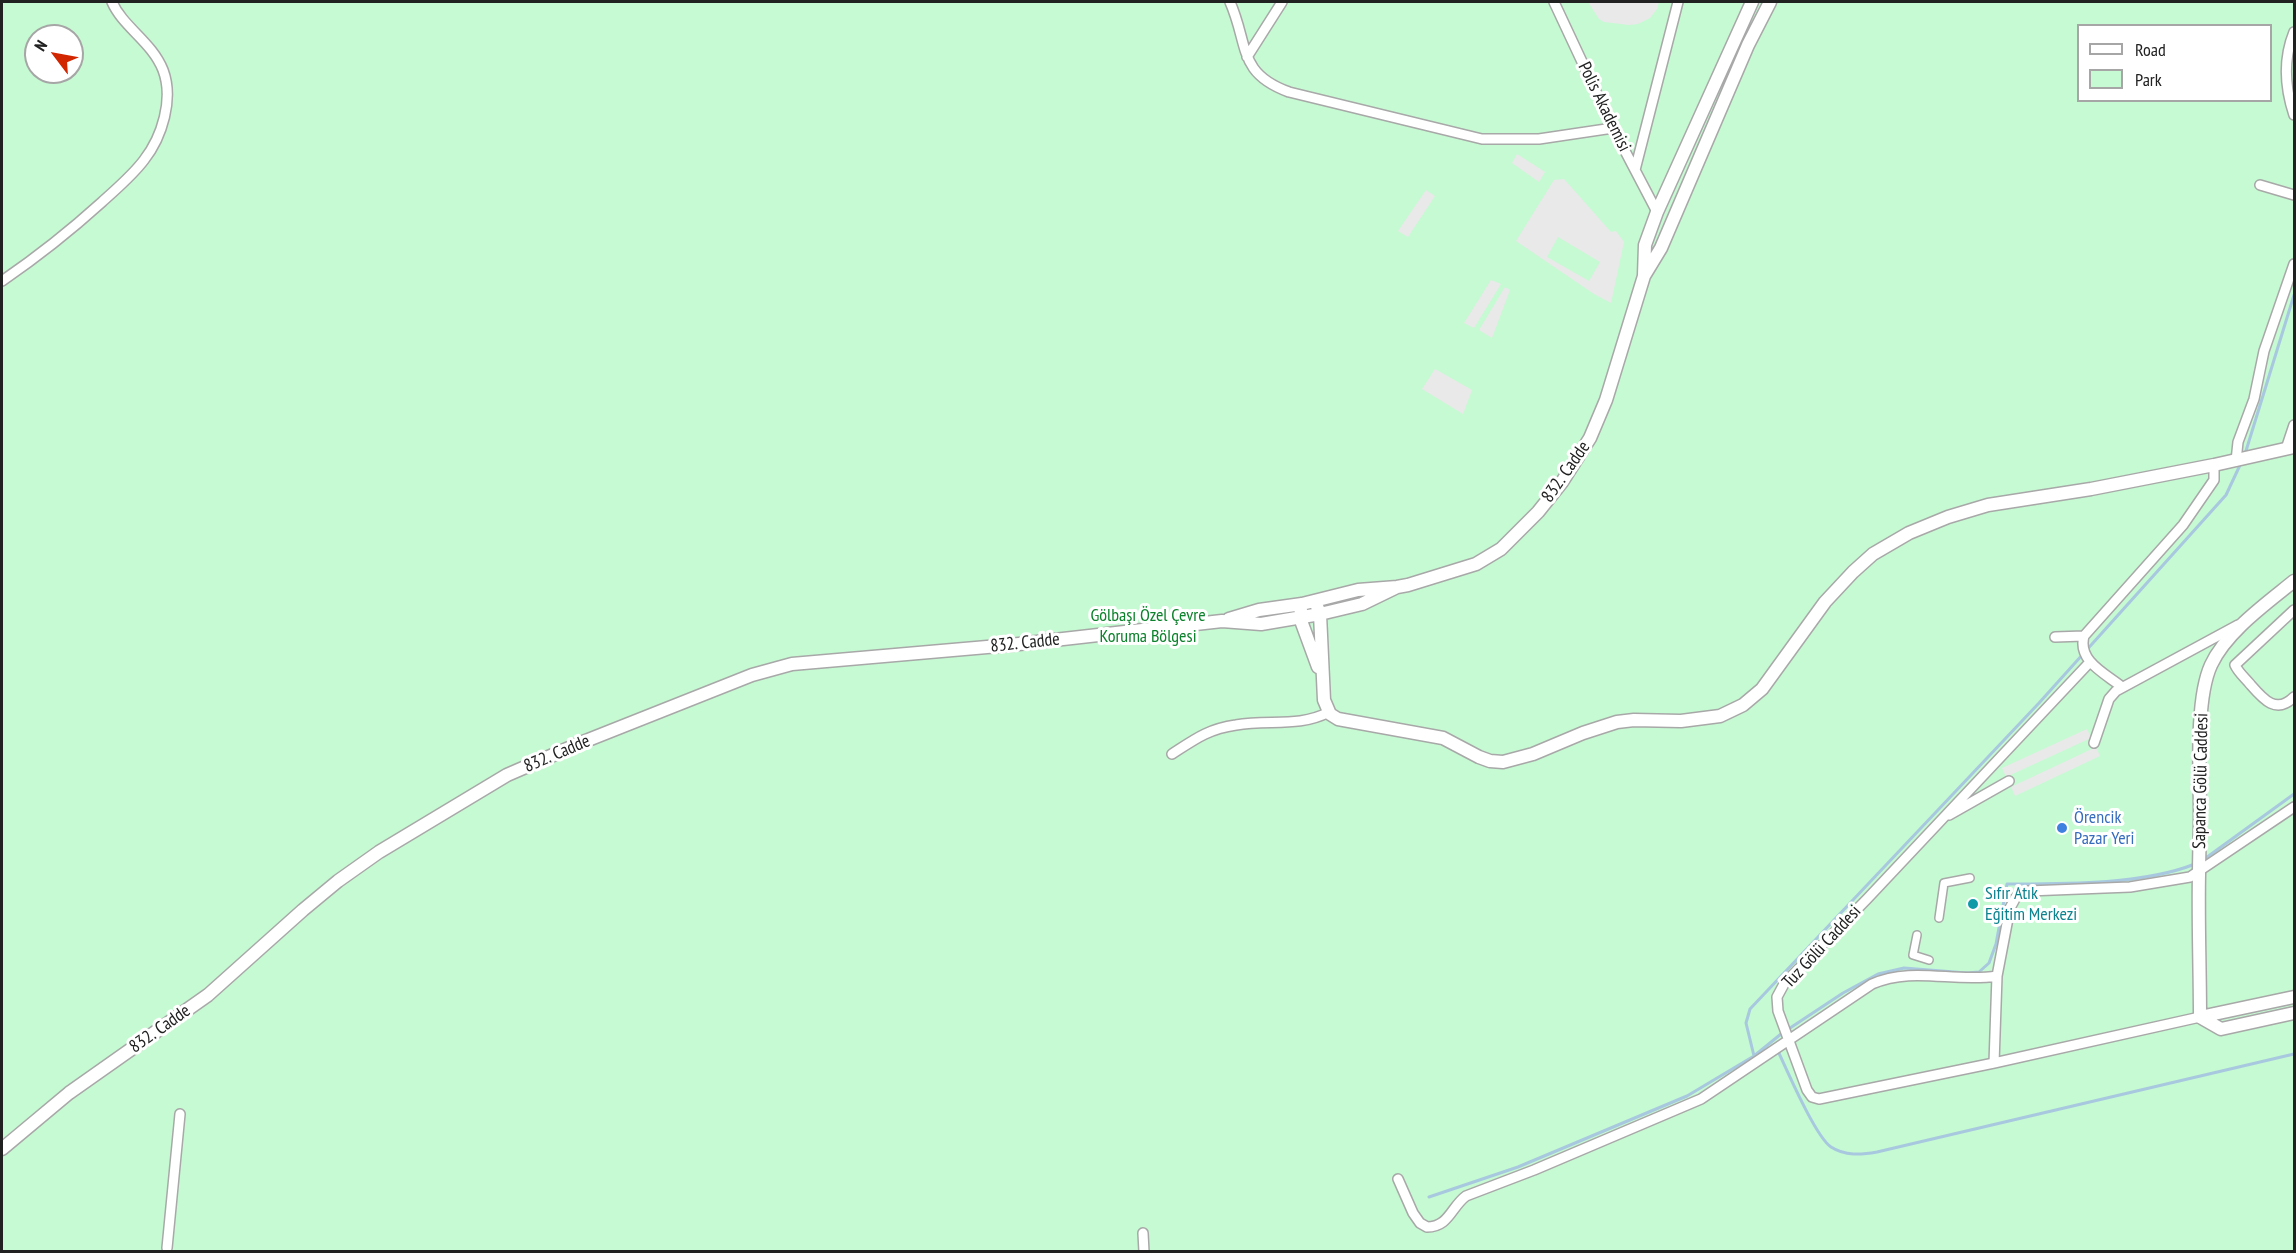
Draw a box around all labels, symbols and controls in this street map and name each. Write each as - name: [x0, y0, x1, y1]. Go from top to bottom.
- north arrow: [24, 24, 84, 84]
- legend: [2077, 24, 2272, 102]
- text: N: [30, 37, 51, 54]
- text: Road: [2135, 38, 2166, 61]
- street label: Polis Akademisi: [1573, 59, 1635, 155]
- text: Park: [2135, 68, 2162, 91]
- street label: 832. Cadde: [1537, 437, 1595, 507]
- park label: Gölbaşı Özel Çevre Koruma Bölgesi: [1090, 605, 1206, 648]
- street label: 832. Cadde: [989, 629, 1061, 657]
- street label: Sapanca Gölü Caddesi: [2189, 713, 2213, 849]
- street label: 832. Cadde: [521, 730, 593, 778]
- place label: Örencik Pazar Yeri: [2074, 807, 2134, 850]
- marker: Örencik Pazar Yeri: [2055, 821, 2069, 835]
- place label: Sıfır Atık Eğitim Merkezi: [1985, 883, 2077, 926]
- marker: Sıfır Atık Eğitim Merkezi: [1966, 897, 1980, 911]
- street label: Tuz Gölü Caddesi: [1778, 901, 1866, 993]
- street label: 832. Cadde: [125, 1000, 195, 1058]

